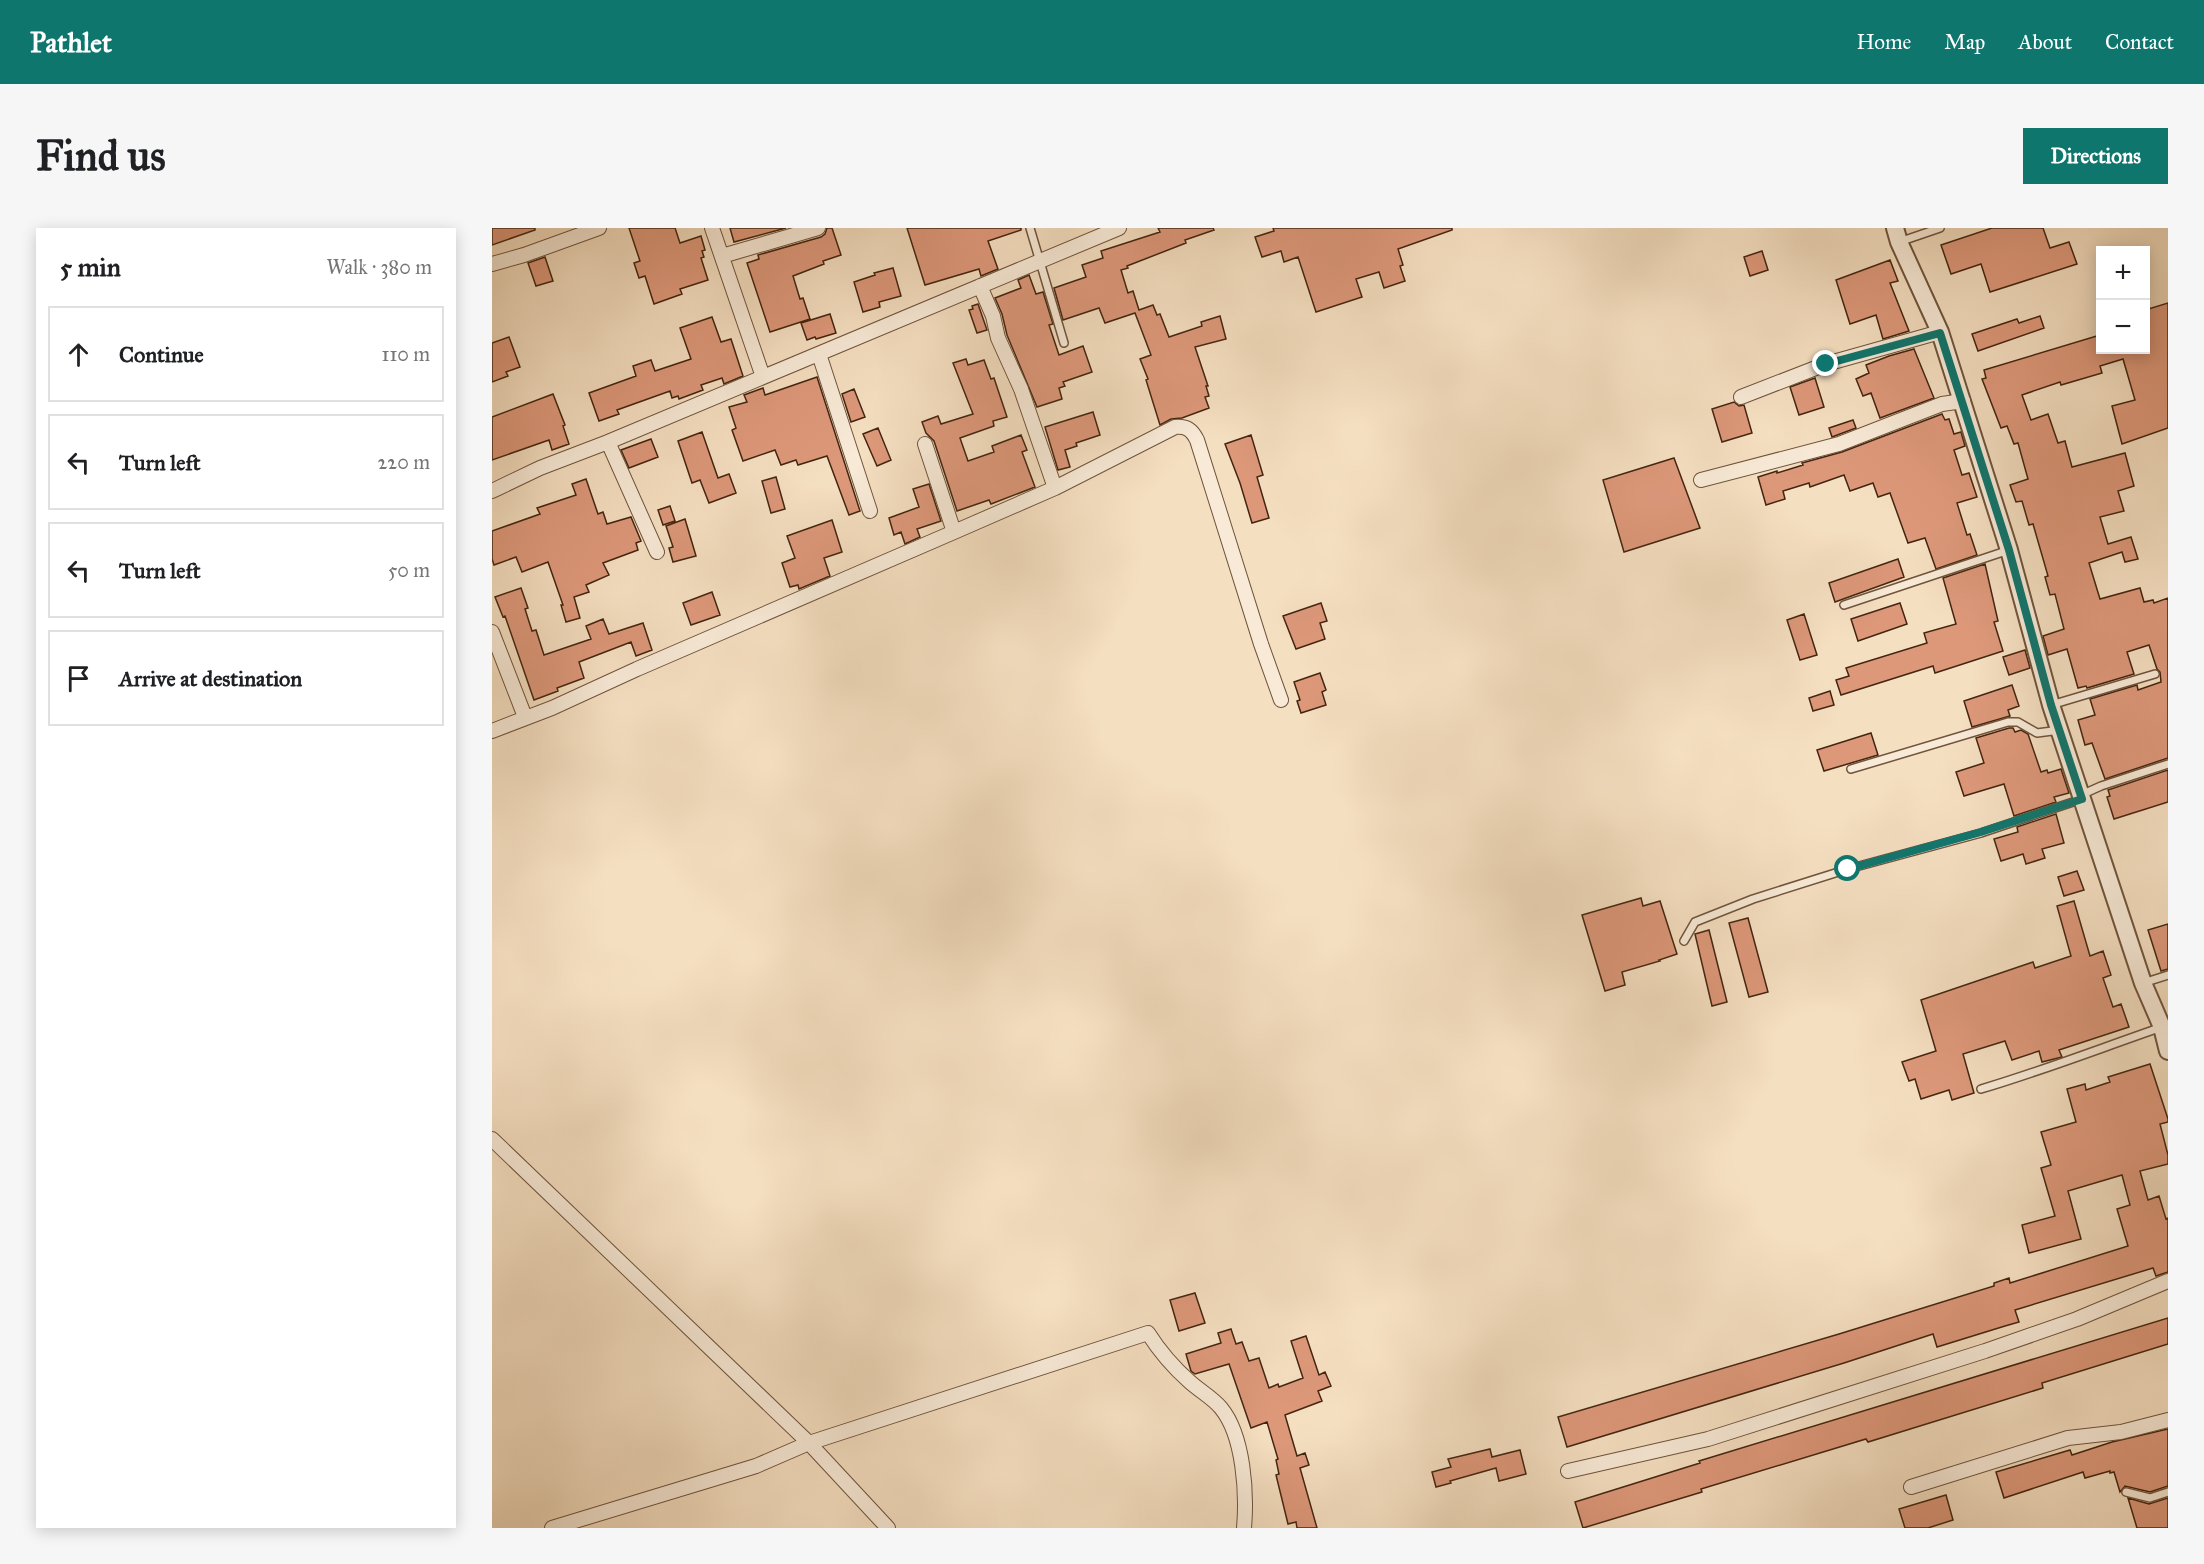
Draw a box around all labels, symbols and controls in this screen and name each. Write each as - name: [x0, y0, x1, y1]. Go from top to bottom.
- text: Pathlet: [30, 25, 112, 60]
- text: Home: [1856, 29, 1911, 55]
- text: Map: [1944, 29, 1985, 55]
- text: About: [2018, 29, 2072, 55]
- text: Contact: [2105, 29, 2174, 55]
- button: Directions: [2023, 128, 2168, 184]
- text: Find us: [36, 130, 166, 182]
- map controls: [2096, 246, 2150, 354]
- button: +: [2096, 246, 2150, 300]
- text: 5 min: [60, 251, 121, 283]
- text: Walk · 380 m: [326, 255, 432, 279]
- button: −: [2096, 300, 2150, 354]
- icon: ahead: [62, 338, 95, 371]
- text: Continue: [119, 341, 204, 368]
- text: 110 m: [382, 342, 430, 366]
- route end: [1812, 350, 1838, 376]
- icon: left: [62, 446, 95, 479]
- text: Turn left: [119, 449, 201, 476]
- text: 220 m: [378, 450, 430, 474]
- icon: left: [62, 554, 95, 587]
- text: Turn left: [119, 557, 201, 584]
- text: 50 m: [388, 558, 430, 582]
- icon: arrive: [62, 662, 95, 695]
- text: Arrive at destination: [119, 665, 302, 692]
- route start: [1834, 855, 1860, 881]

